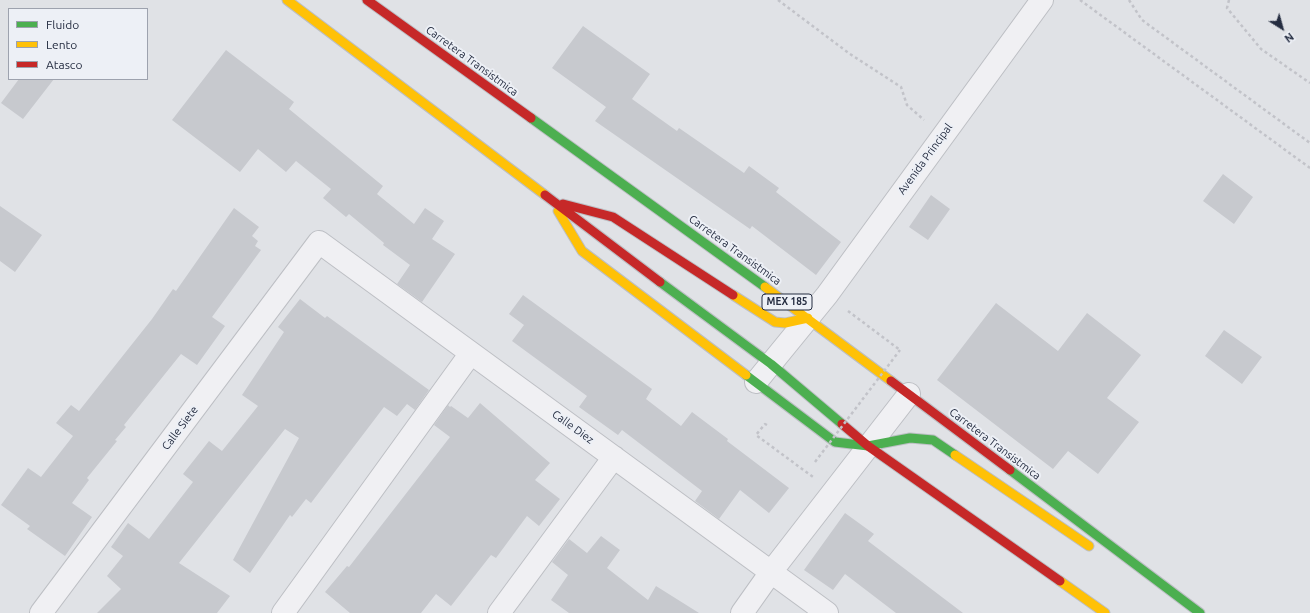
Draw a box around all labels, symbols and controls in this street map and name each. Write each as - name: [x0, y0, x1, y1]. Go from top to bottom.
- legend: [8, 8, 148, 80]
- north arrow: [1262, 8, 1302, 48]
- text: Fluido: [46, 18, 79, 31]
- street label: Carretera Transistmica: [423, 23, 521, 99]
- text: N: [1282, 30, 1296, 45]
- text: Lento: [46, 38, 77, 51]
- text: Atasco: [46, 58, 82, 71]
- street label: Avenida Principal: [895, 121, 955, 197]
- street label: Carretera Transistmica: [686, 212, 784, 288]
- road number: MEX 185: [762, 294, 812, 310]
- street label: Calle Siete: [159, 403, 201, 453]
- street label: Carretera Transistmica: [947, 405, 1043, 483]
- street label: Calle Diez: [550, 407, 596, 447]

